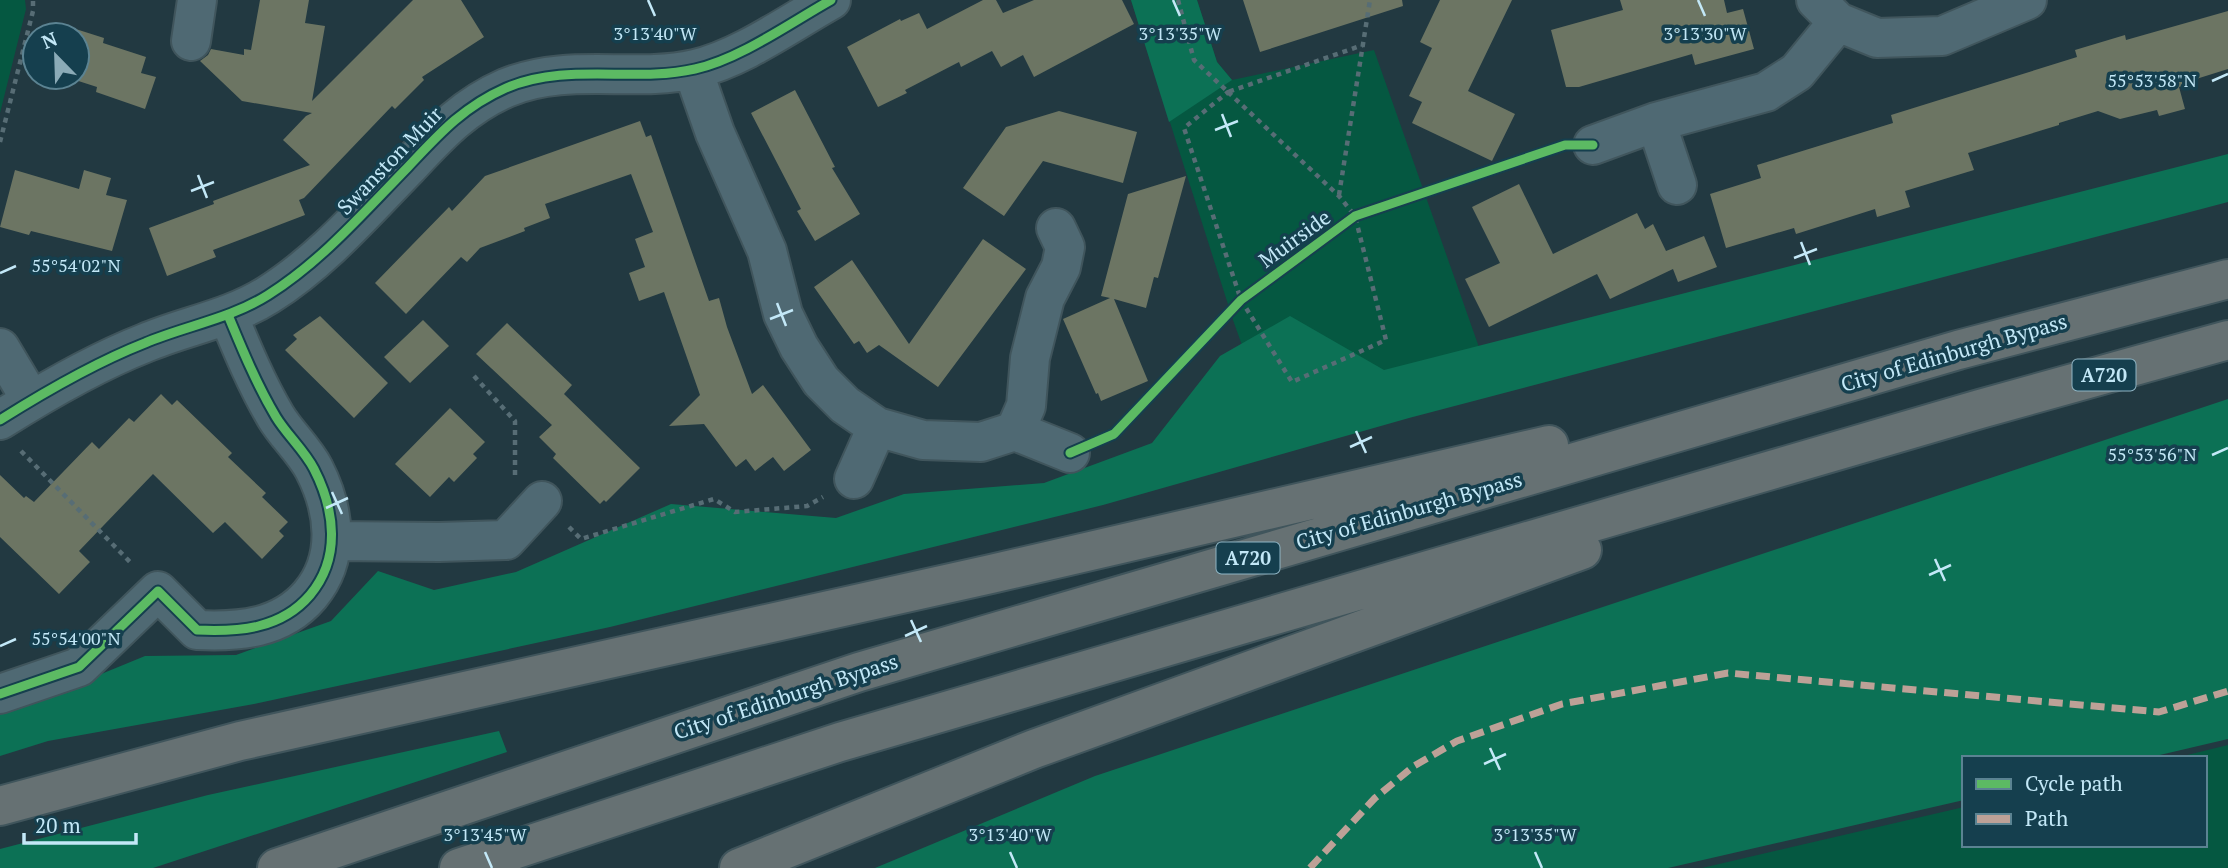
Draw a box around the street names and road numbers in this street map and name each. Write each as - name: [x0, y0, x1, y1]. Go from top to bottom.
- street label: Swanston Muir: [330, 100, 448, 221]
- street label: Muirside: [1253, 203, 1336, 274]
- street label: City of Edinburgh Bypass: [1837, 306, 2070, 398]
- road number: A720: [2072, 360, 2136, 390]
- street label: City of Edinburgh Bypass: [1292, 464, 1525, 556]
- road number: A720: [1216, 542, 1280, 573]
- street label: City of Edinburgh Bypass: [670, 647, 901, 746]

